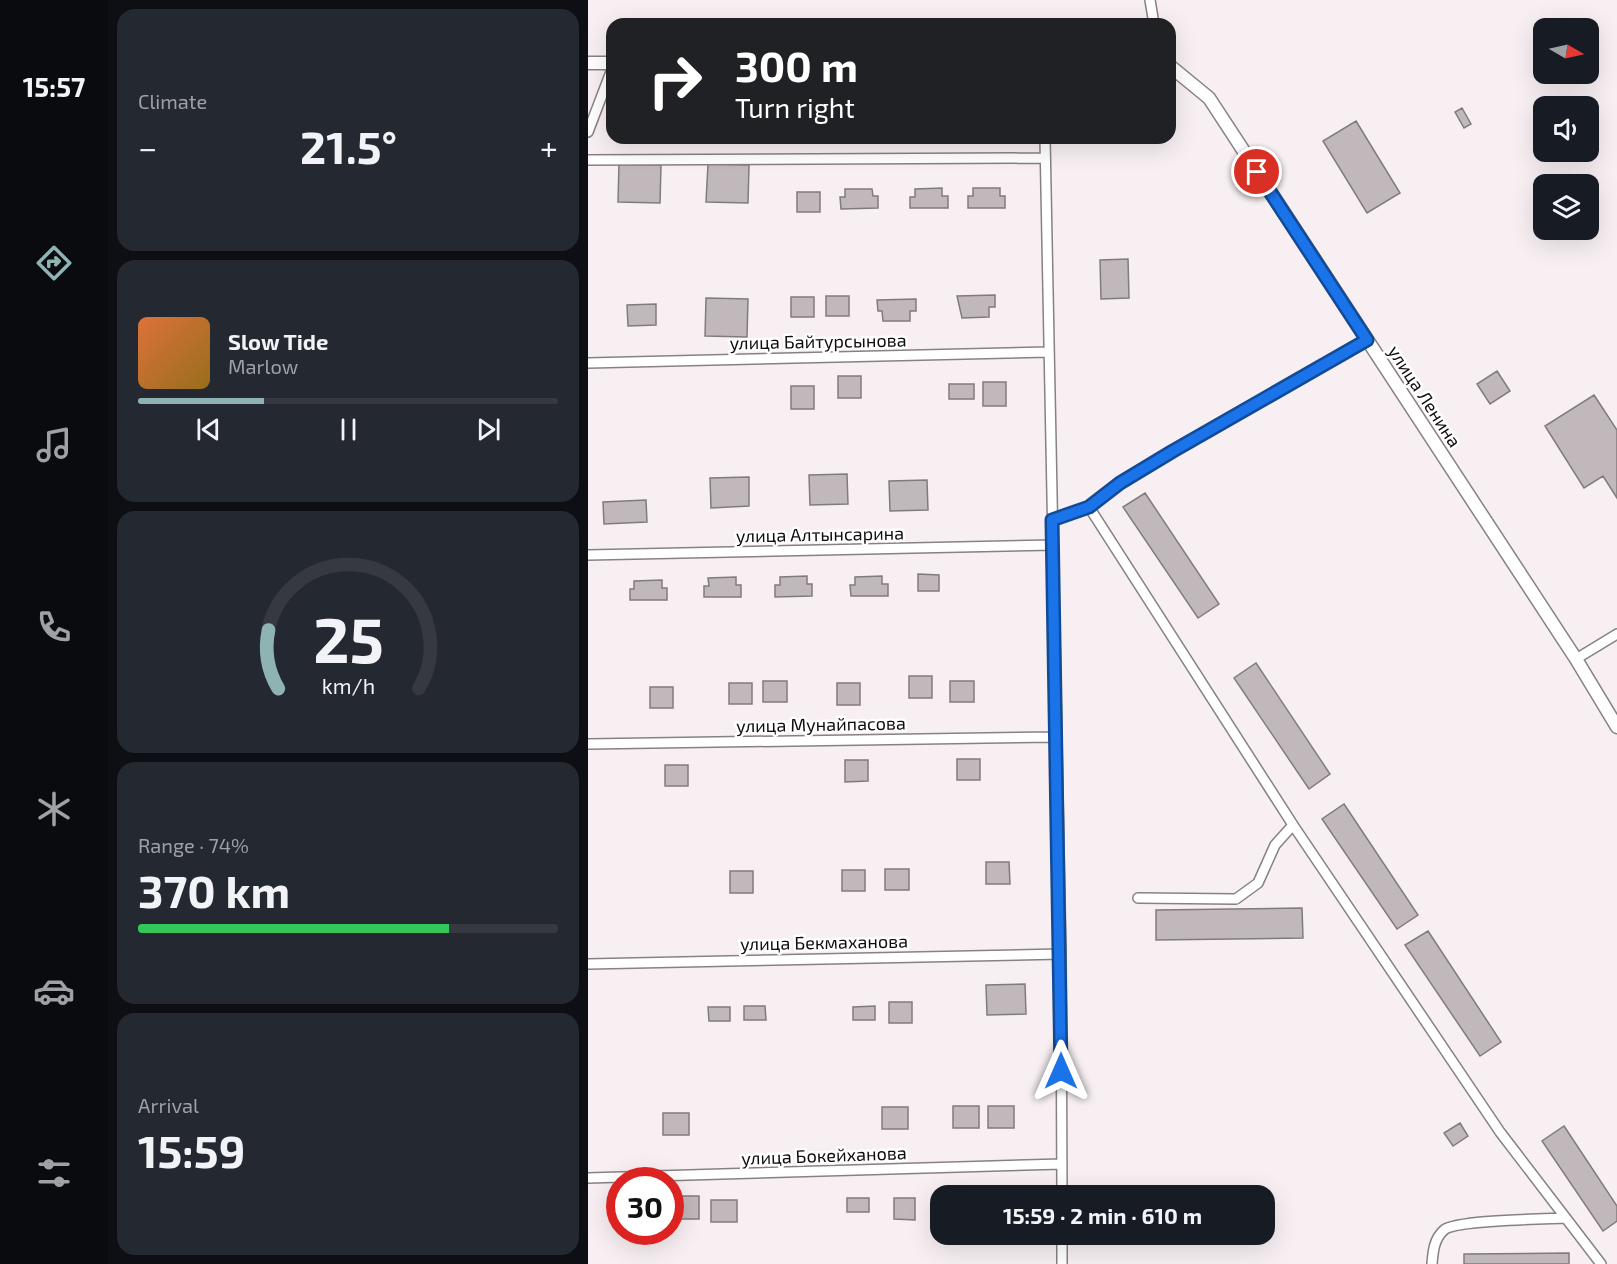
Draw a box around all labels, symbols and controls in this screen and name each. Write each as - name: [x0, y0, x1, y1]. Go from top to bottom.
- north arrow: [1533, 18, 1599, 84]
- map controls: [1533, 18, 1599, 240]
- text: 300 m: [735, 40, 858, 90]
- icon: right: [636, 42, 714, 120]
- text: 15:57: [23, 70, 85, 102]
- text: Climate: [138, 89, 207, 113]
- text: Turn right: [735, 91, 855, 123]
- button: sound: [1533, 96, 1599, 162]
- text: 21.5°: [300, 119, 397, 173]
- text: −: [138, 127, 157, 167]
- text: +: [540, 127, 558, 167]
- pin: [1231, 146, 1282, 197]
- icon: arrive: [1240, 155, 1273, 188]
- button: layers: [1533, 174, 1599, 240]
- icon: directions: [33, 242, 75, 284]
- text: Slow Tide: [228, 328, 328, 354]
- street label: улица Байтурсынова: [729, 328, 907, 354]
- street label: улица Ленина: [1384, 341, 1466, 451]
- text: Marlow: [228, 354, 298, 378]
- icon: previous: [192, 413, 225, 446]
- icon: pause: [332, 413, 365, 446]
- icon: next: [472, 413, 505, 446]
- icon: music: [33, 424, 75, 466]
- street label: улица Алтынсарина: [736, 522, 904, 546]
- text: 25: [313, 601, 383, 676]
- icon: phone: [33, 606, 75, 648]
- text: km/h: [321, 673, 375, 698]
- street label: улица Мунайпасова: [736, 712, 906, 736]
- icon: climate: [33, 788, 75, 830]
- text: Range · 74%: [138, 833, 249, 857]
- text: 370 km: [138, 863, 290, 917]
- street label: улица Бекмаханова: [740, 930, 908, 954]
- icon: car: [33, 970, 75, 1012]
- position arrow: [1029, 1039, 1093, 1103]
- text: Arrival: [138, 1093, 199, 1117]
- text: 15:59: [138, 1123, 245, 1177]
- street label: улица Бокейханова: [741, 1141, 907, 1169]
- icon: filters: [33, 1152, 75, 1194]
- speed limit sign: 30: [606, 1167, 684, 1245]
- text: 15:59 · 2 min · 610 m: [1003, 1202, 1202, 1228]

